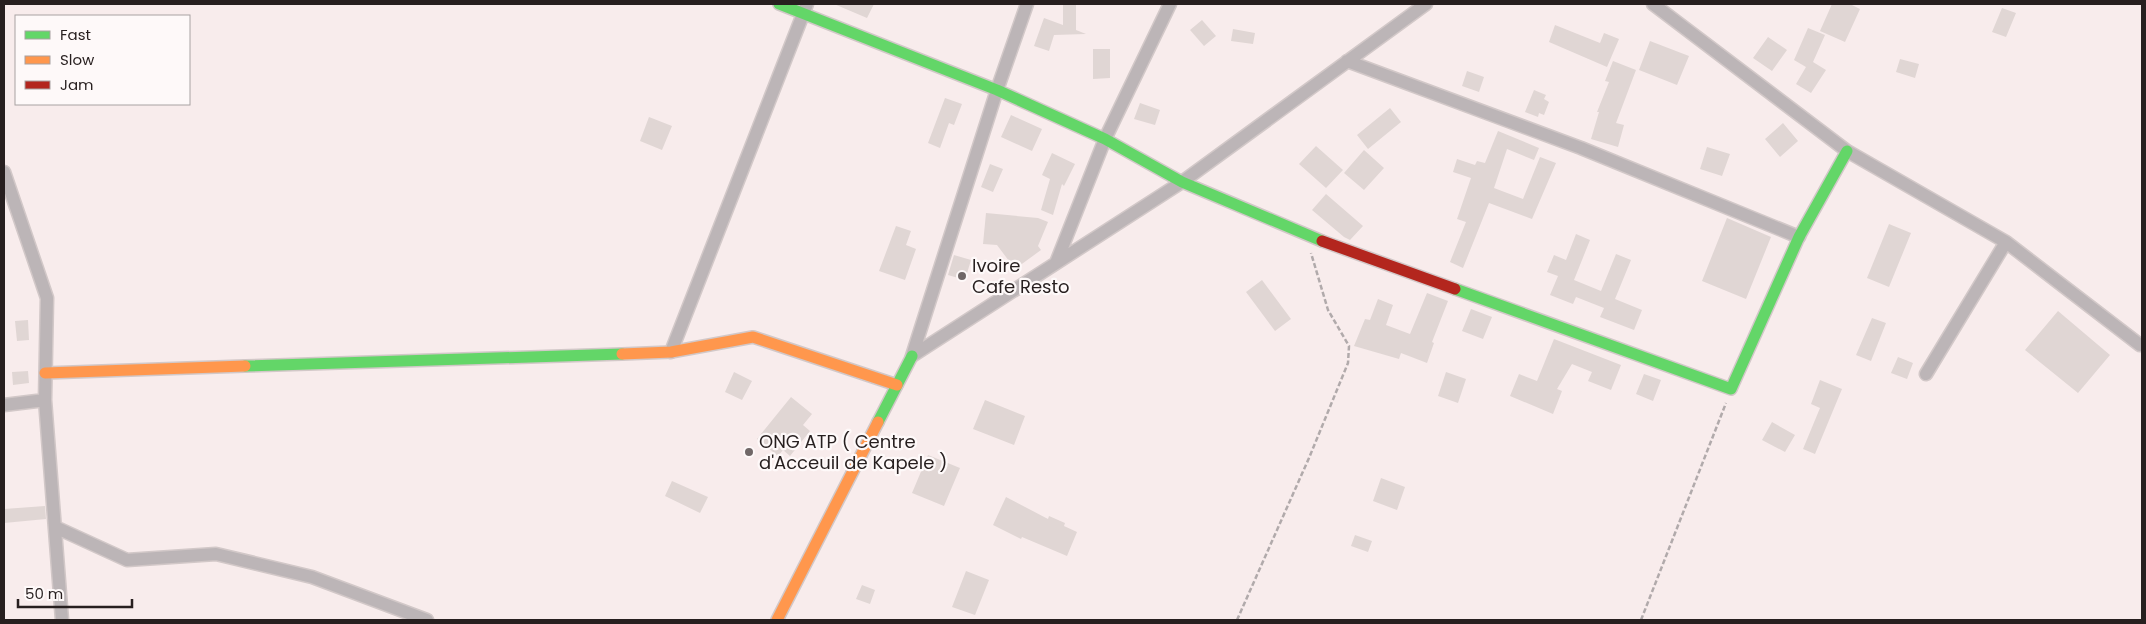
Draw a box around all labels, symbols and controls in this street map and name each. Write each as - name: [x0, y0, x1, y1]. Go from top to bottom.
- legend: [15, 15, 190, 105]
- text: Fast: [60, 24, 91, 45]
- text: Slow: [60, 49, 95, 70]
- text: Jam: [60, 74, 94, 95]
- place label: Ivoire Cafe Resto: [972, 253, 1070, 299]
- marker: Ivoire Cafe Resto: [956, 270, 968, 282]
- place label: ONG ATP ( Centre d'Acceuil de Kapele ): [759, 429, 947, 475]
- marker: ONG ATP ( Centre d'Acceuil de Kapele ): [743, 446, 755, 458]
- scale bar: [18, 576, 131, 608]
- text: 50 m: [25, 583, 63, 604]

